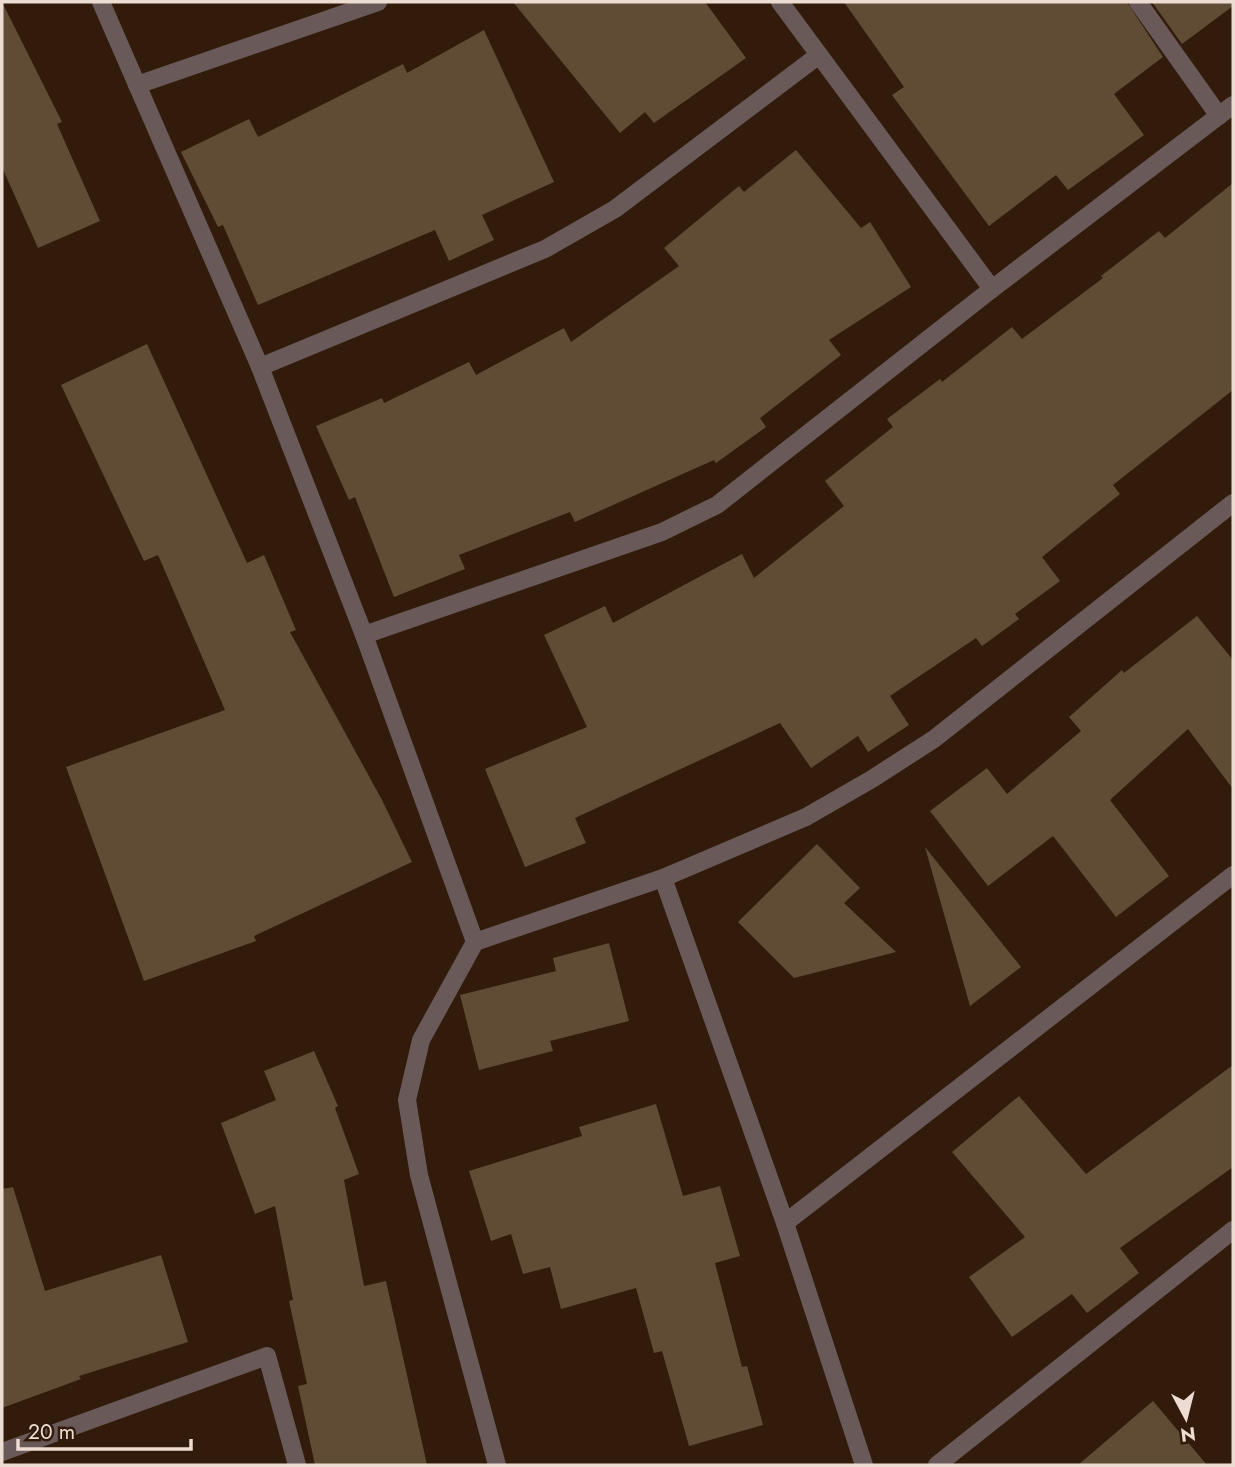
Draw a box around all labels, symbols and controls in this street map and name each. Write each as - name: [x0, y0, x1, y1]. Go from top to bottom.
- north arrow: [1151, 1383, 1221, 1453]
- scale bar: [18, 1408, 191, 1452]
- text: 20 m: [28, 1417, 75, 1447]
- text: N: [1179, 1420, 1197, 1449]

